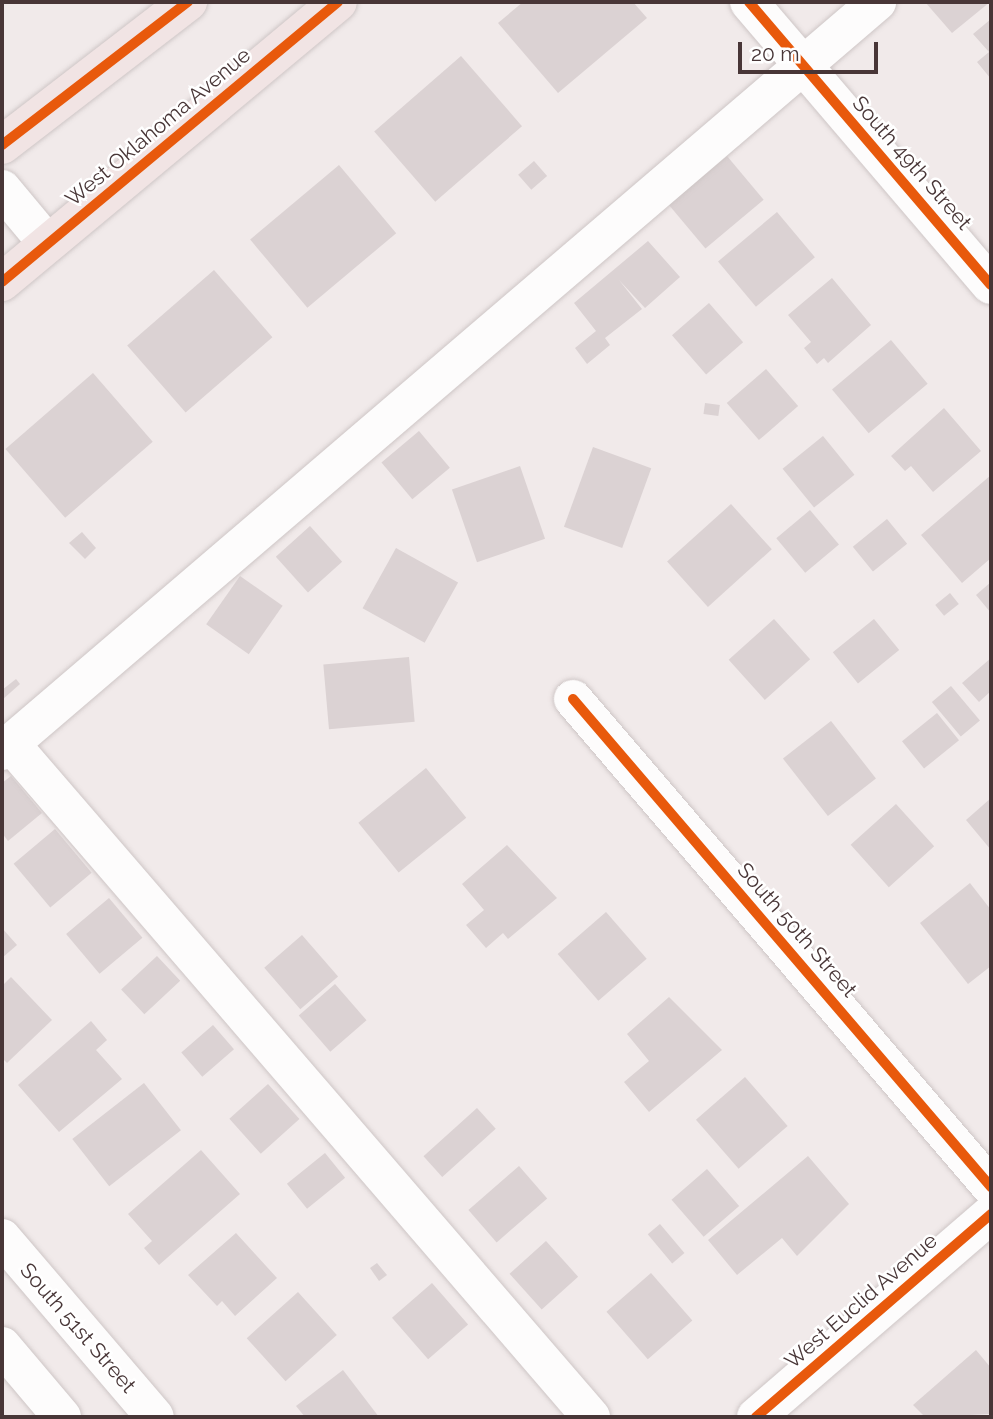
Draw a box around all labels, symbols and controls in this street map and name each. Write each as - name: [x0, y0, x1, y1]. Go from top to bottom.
- scale bar: [741, 28, 881, 72]
- text: 20 m: [751, 41, 799, 66]
- street label: West Oklahoma Avenue: [60, 42, 256, 212]
- street label: South 49th Street: [847, 91, 977, 235]
- street label: South 50th Street: [732, 858, 862, 1002]
- street label: West Euclid Avenue: [779, 1228, 943, 1374]
- street label: South 51st Street: [15, 1258, 141, 1398]

